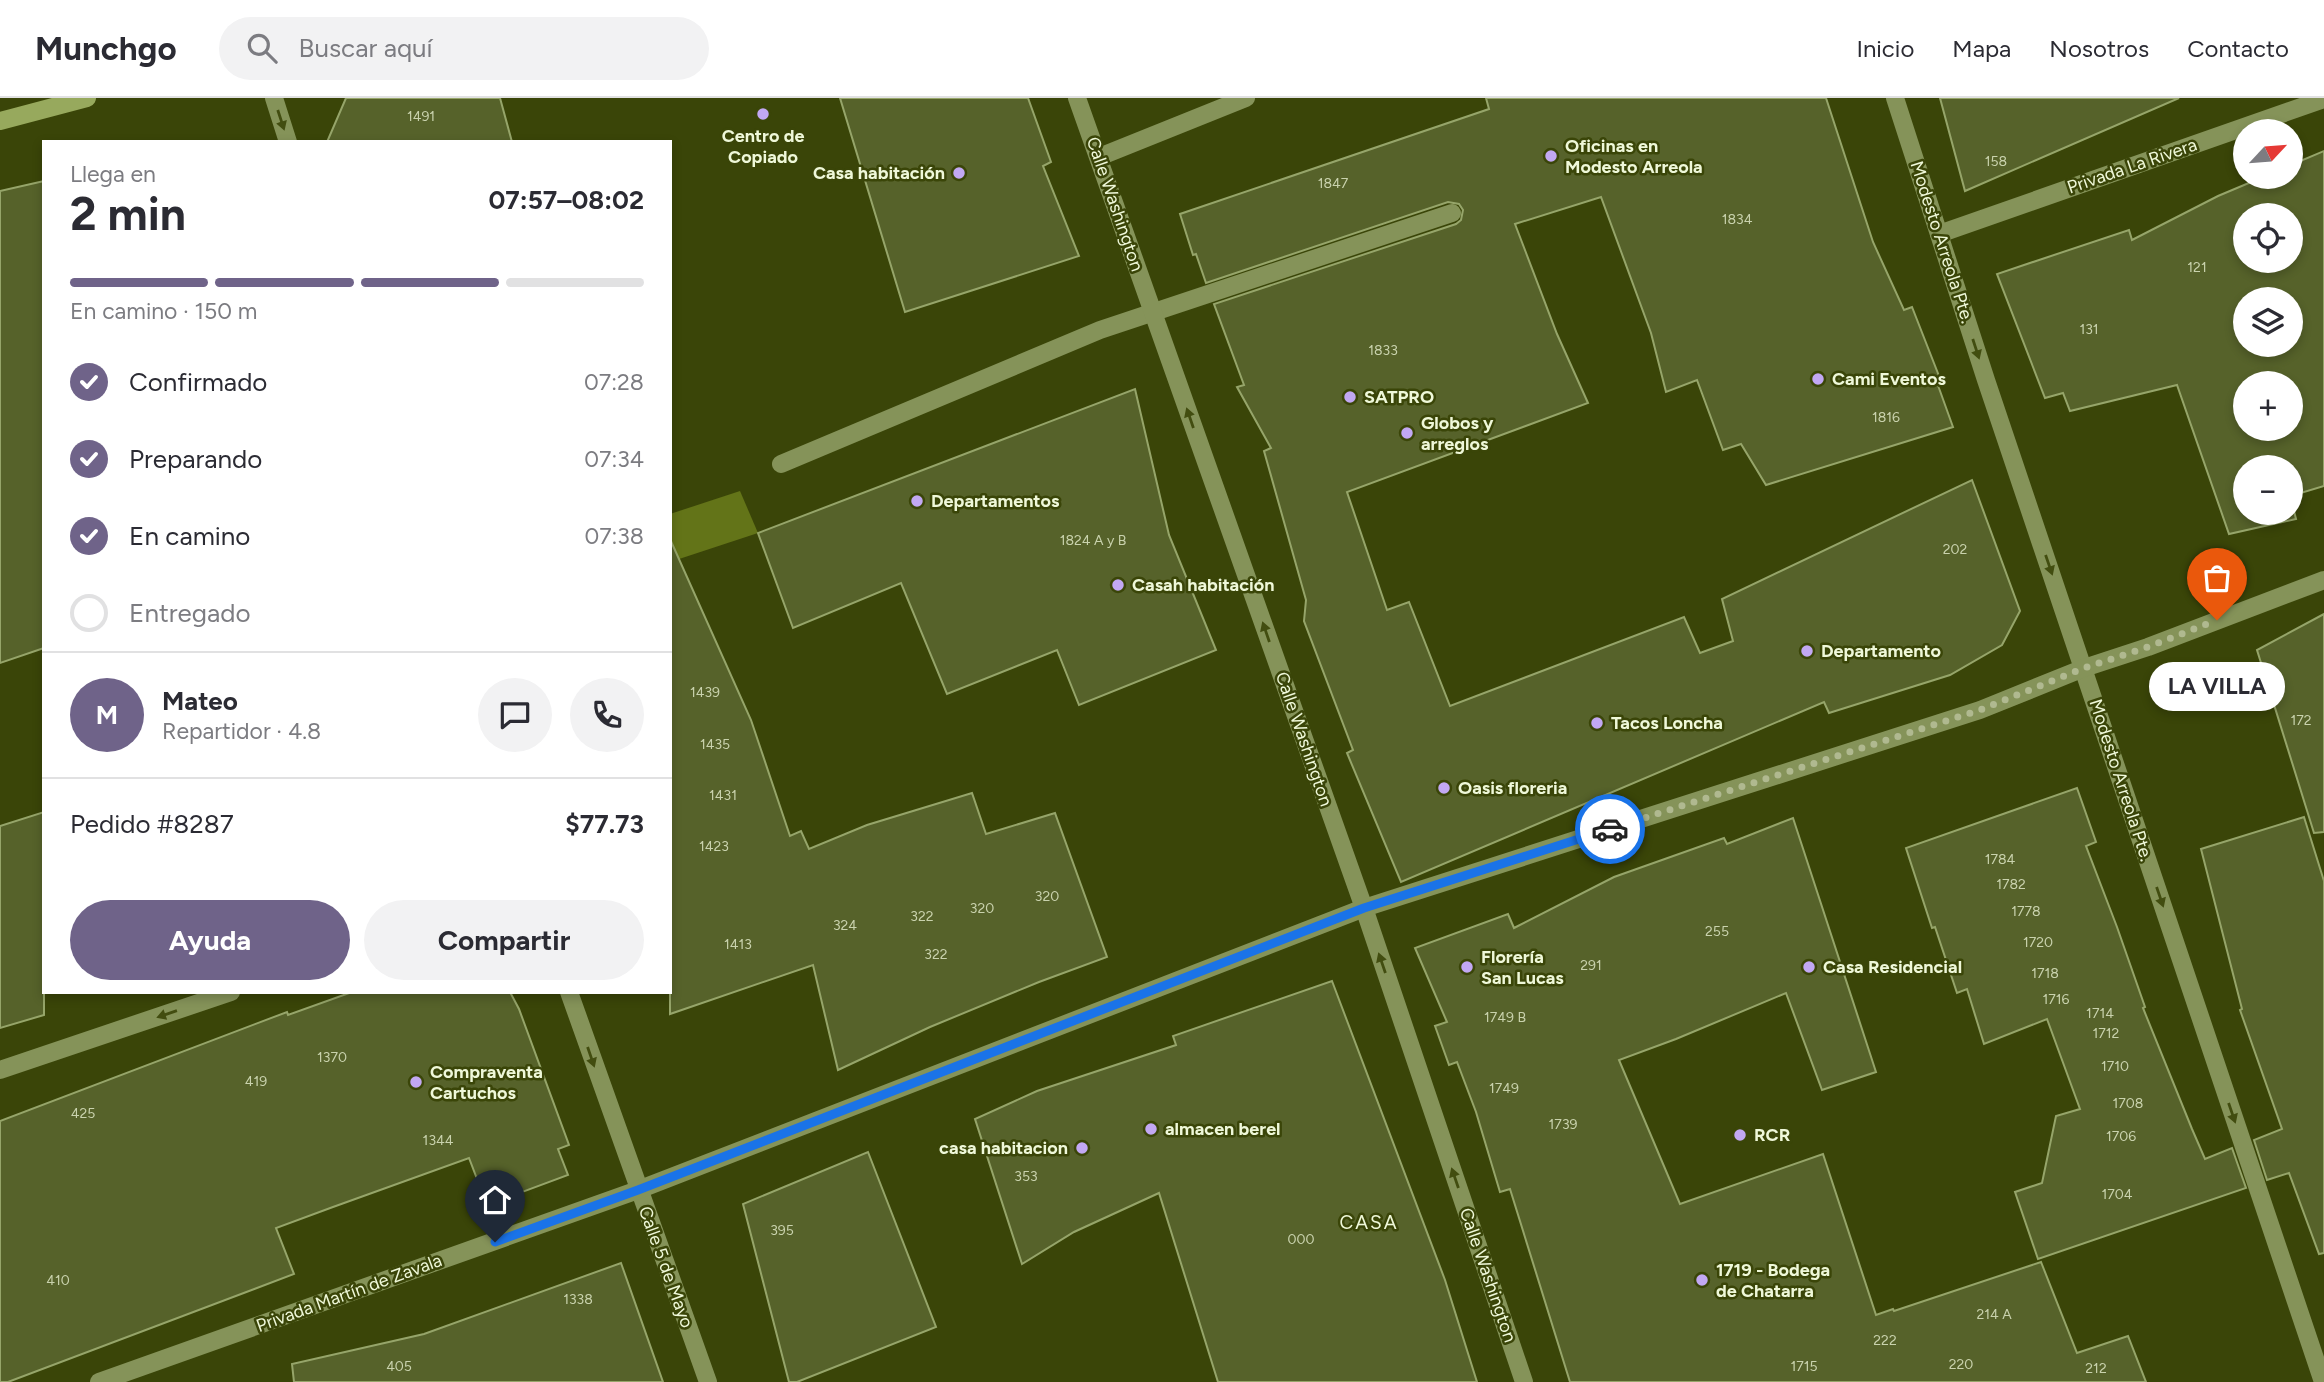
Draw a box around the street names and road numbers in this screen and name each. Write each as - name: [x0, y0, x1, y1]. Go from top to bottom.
- street label: Privada La Rivera: [2064, 133, 2200, 199]
- street label: Calle Washington: [1082, 134, 1148, 274]
- street label: Modesto Arreola Pte.: [1905, 158, 1979, 326]
- street label: Calle Washington: [1271, 669, 1337, 809]
- street label: Modesto Arreola Pte.: [2084, 696, 2158, 864]
- street label: Calle 5 de Mayo: [634, 1203, 698, 1331]
- street label: Calle Washington: [1455, 1205, 1521, 1345]
- street label: Privada Martín de Zavala: [253, 1249, 445, 1337]

